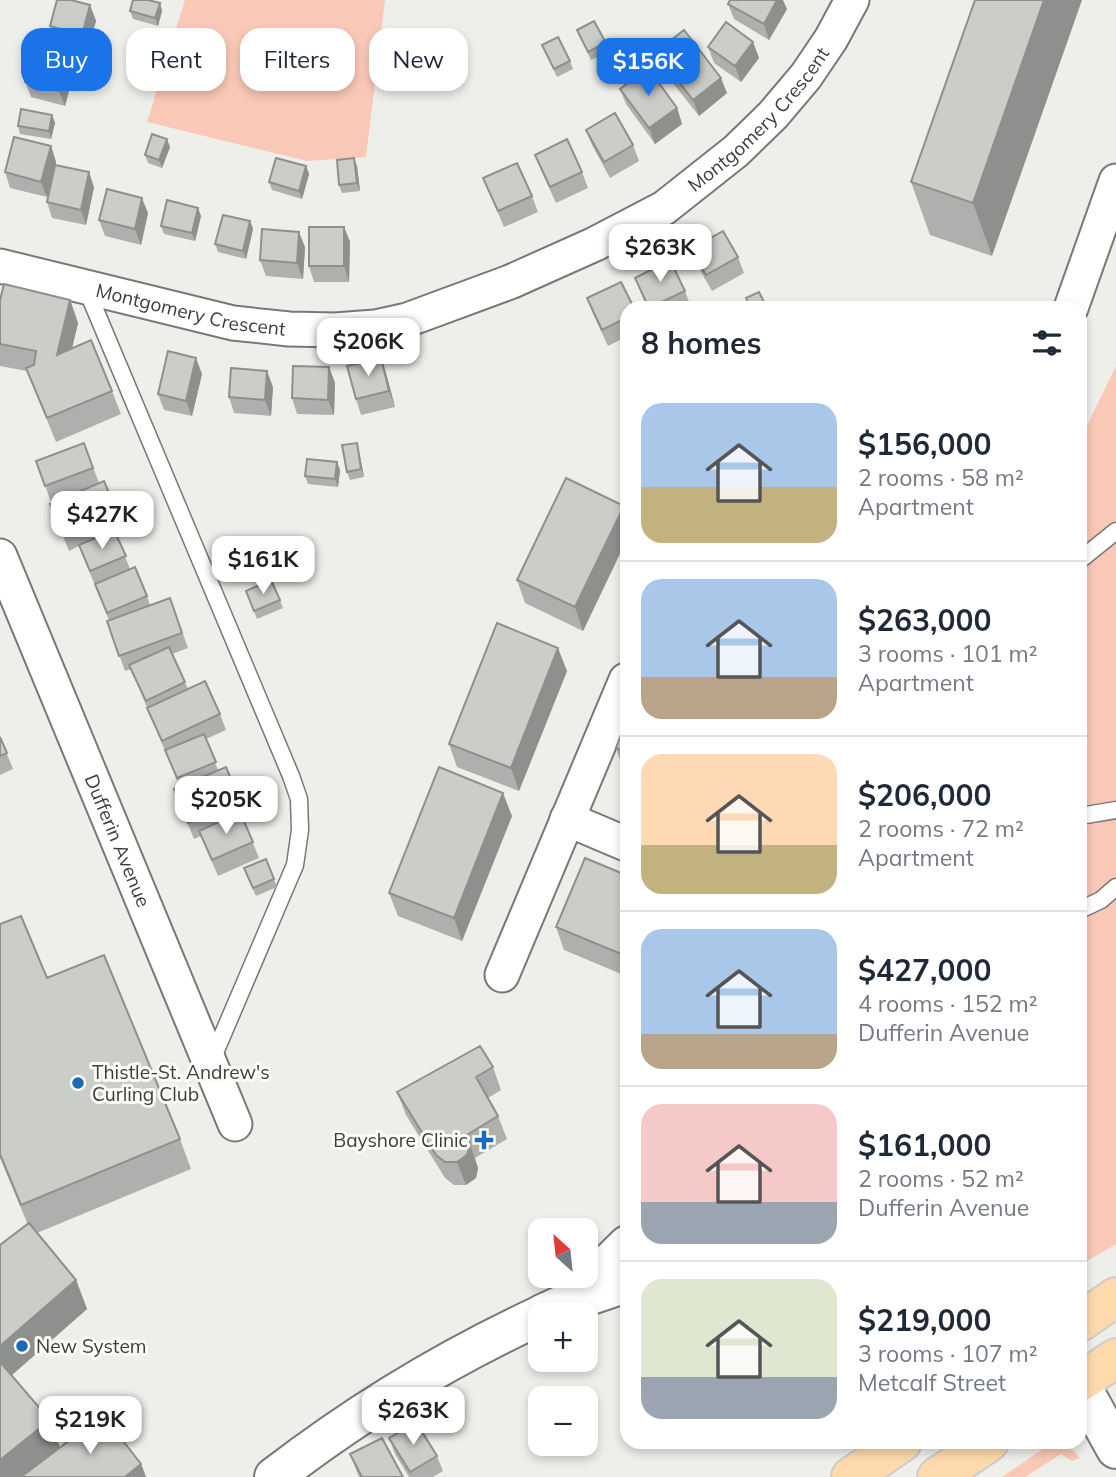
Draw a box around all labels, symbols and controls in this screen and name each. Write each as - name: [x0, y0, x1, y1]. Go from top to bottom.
- chip: Buy: [21, 28, 112, 91]
- chip: Rent: [126, 28, 226, 91]
- chip: Filters: [240, 28, 355, 91]
- chip: New: [369, 28, 468, 91]
- pin: $156K: [599, 38, 697, 98]
- street label: Montgomery Crescent: [683, 42, 834, 197]
- text: $156K: [613, 46, 683, 75]
- pin: $263K: [611, 224, 709, 284]
- text: $263K: [625, 232, 695, 261]
- street label: Montgomery Crescent: [93, 278, 287, 341]
- pin: $206K: [319, 318, 417, 378]
- text: 8 homes: [641, 324, 762, 362]
- icon: filters: [1028, 324, 1066, 362]
- text: $206K: [333, 326, 403, 355]
- text: $156,000: [858, 425, 991, 463]
- icon: home: [697, 431, 781, 515]
- text: 2 rooms · 58 m²: [858, 463, 1024, 492]
- pin: $427K: [53, 491, 151, 551]
- text: Apartment: [858, 492, 974, 521]
- text: $427K: [67, 499, 137, 528]
- pin: $161K: [214, 536, 312, 596]
- text: $161K: [228, 544, 298, 573]
- text: $263,000: [858, 601, 991, 639]
- icon: home: [697, 607, 781, 691]
- text: 3 rooms · 101 m²: [858, 639, 1038, 668]
- text: Apartment: [858, 668, 974, 697]
- street label: Dufferin Avenue: [80, 771, 156, 911]
- pin: $205K: [177, 776, 275, 836]
- text: $206,000: [858, 776, 991, 814]
- icon: home: [697, 782, 781, 866]
- text: $205K: [191, 784, 261, 813]
- text: 2 rooms · 72 m²: [858, 814, 1024, 843]
- text: Apartment: [858, 843, 974, 872]
- text: $427,000: [858, 951, 991, 989]
- icon: home: [697, 957, 781, 1041]
- text: 4 rooms · 152 m²: [858, 989, 1038, 1018]
- text: Dufferin Avenue: [858, 1018, 1029, 1047]
- place label: Thistle-St. Andrew's Curling Club: [92, 1060, 270, 1106]
- marker: Thistle-St. Andrew's Curling Club: [70, 1075, 86, 1091]
- text: $161,000: [858, 1126, 991, 1164]
- place label: Bayshore Clinic: [333, 1128, 468, 1152]
- marker: Bayshore Clinic: [474, 1130, 494, 1150]
- icon: home: [697, 1132, 781, 1216]
- text: 2 rooms · 52 m²: [858, 1164, 1024, 1193]
- text: Dufferin Avenue: [858, 1193, 1029, 1222]
- north arrow: [528, 1218, 598, 1288]
- map controls: [528, 1218, 598, 1456]
- text: $219,000: [858, 1301, 991, 1339]
- button: +: [528, 1302, 598, 1372]
- icon: home: [697, 1307, 781, 1391]
- place label: New System: [36, 1334, 146, 1358]
- marker: New System: [14, 1338, 30, 1354]
- text: 3 rooms · 107 m²: [858, 1339, 1038, 1368]
- text: Metcalf Street: [858, 1368, 1006, 1397]
- button: −: [528, 1386, 598, 1456]
- pin: $263K: [364, 1388, 462, 1447]
- text: $263K: [378, 1395, 448, 1424]
- pin: $219K: [41, 1396, 139, 1456]
- text: $219K: [55, 1404, 125, 1433]

